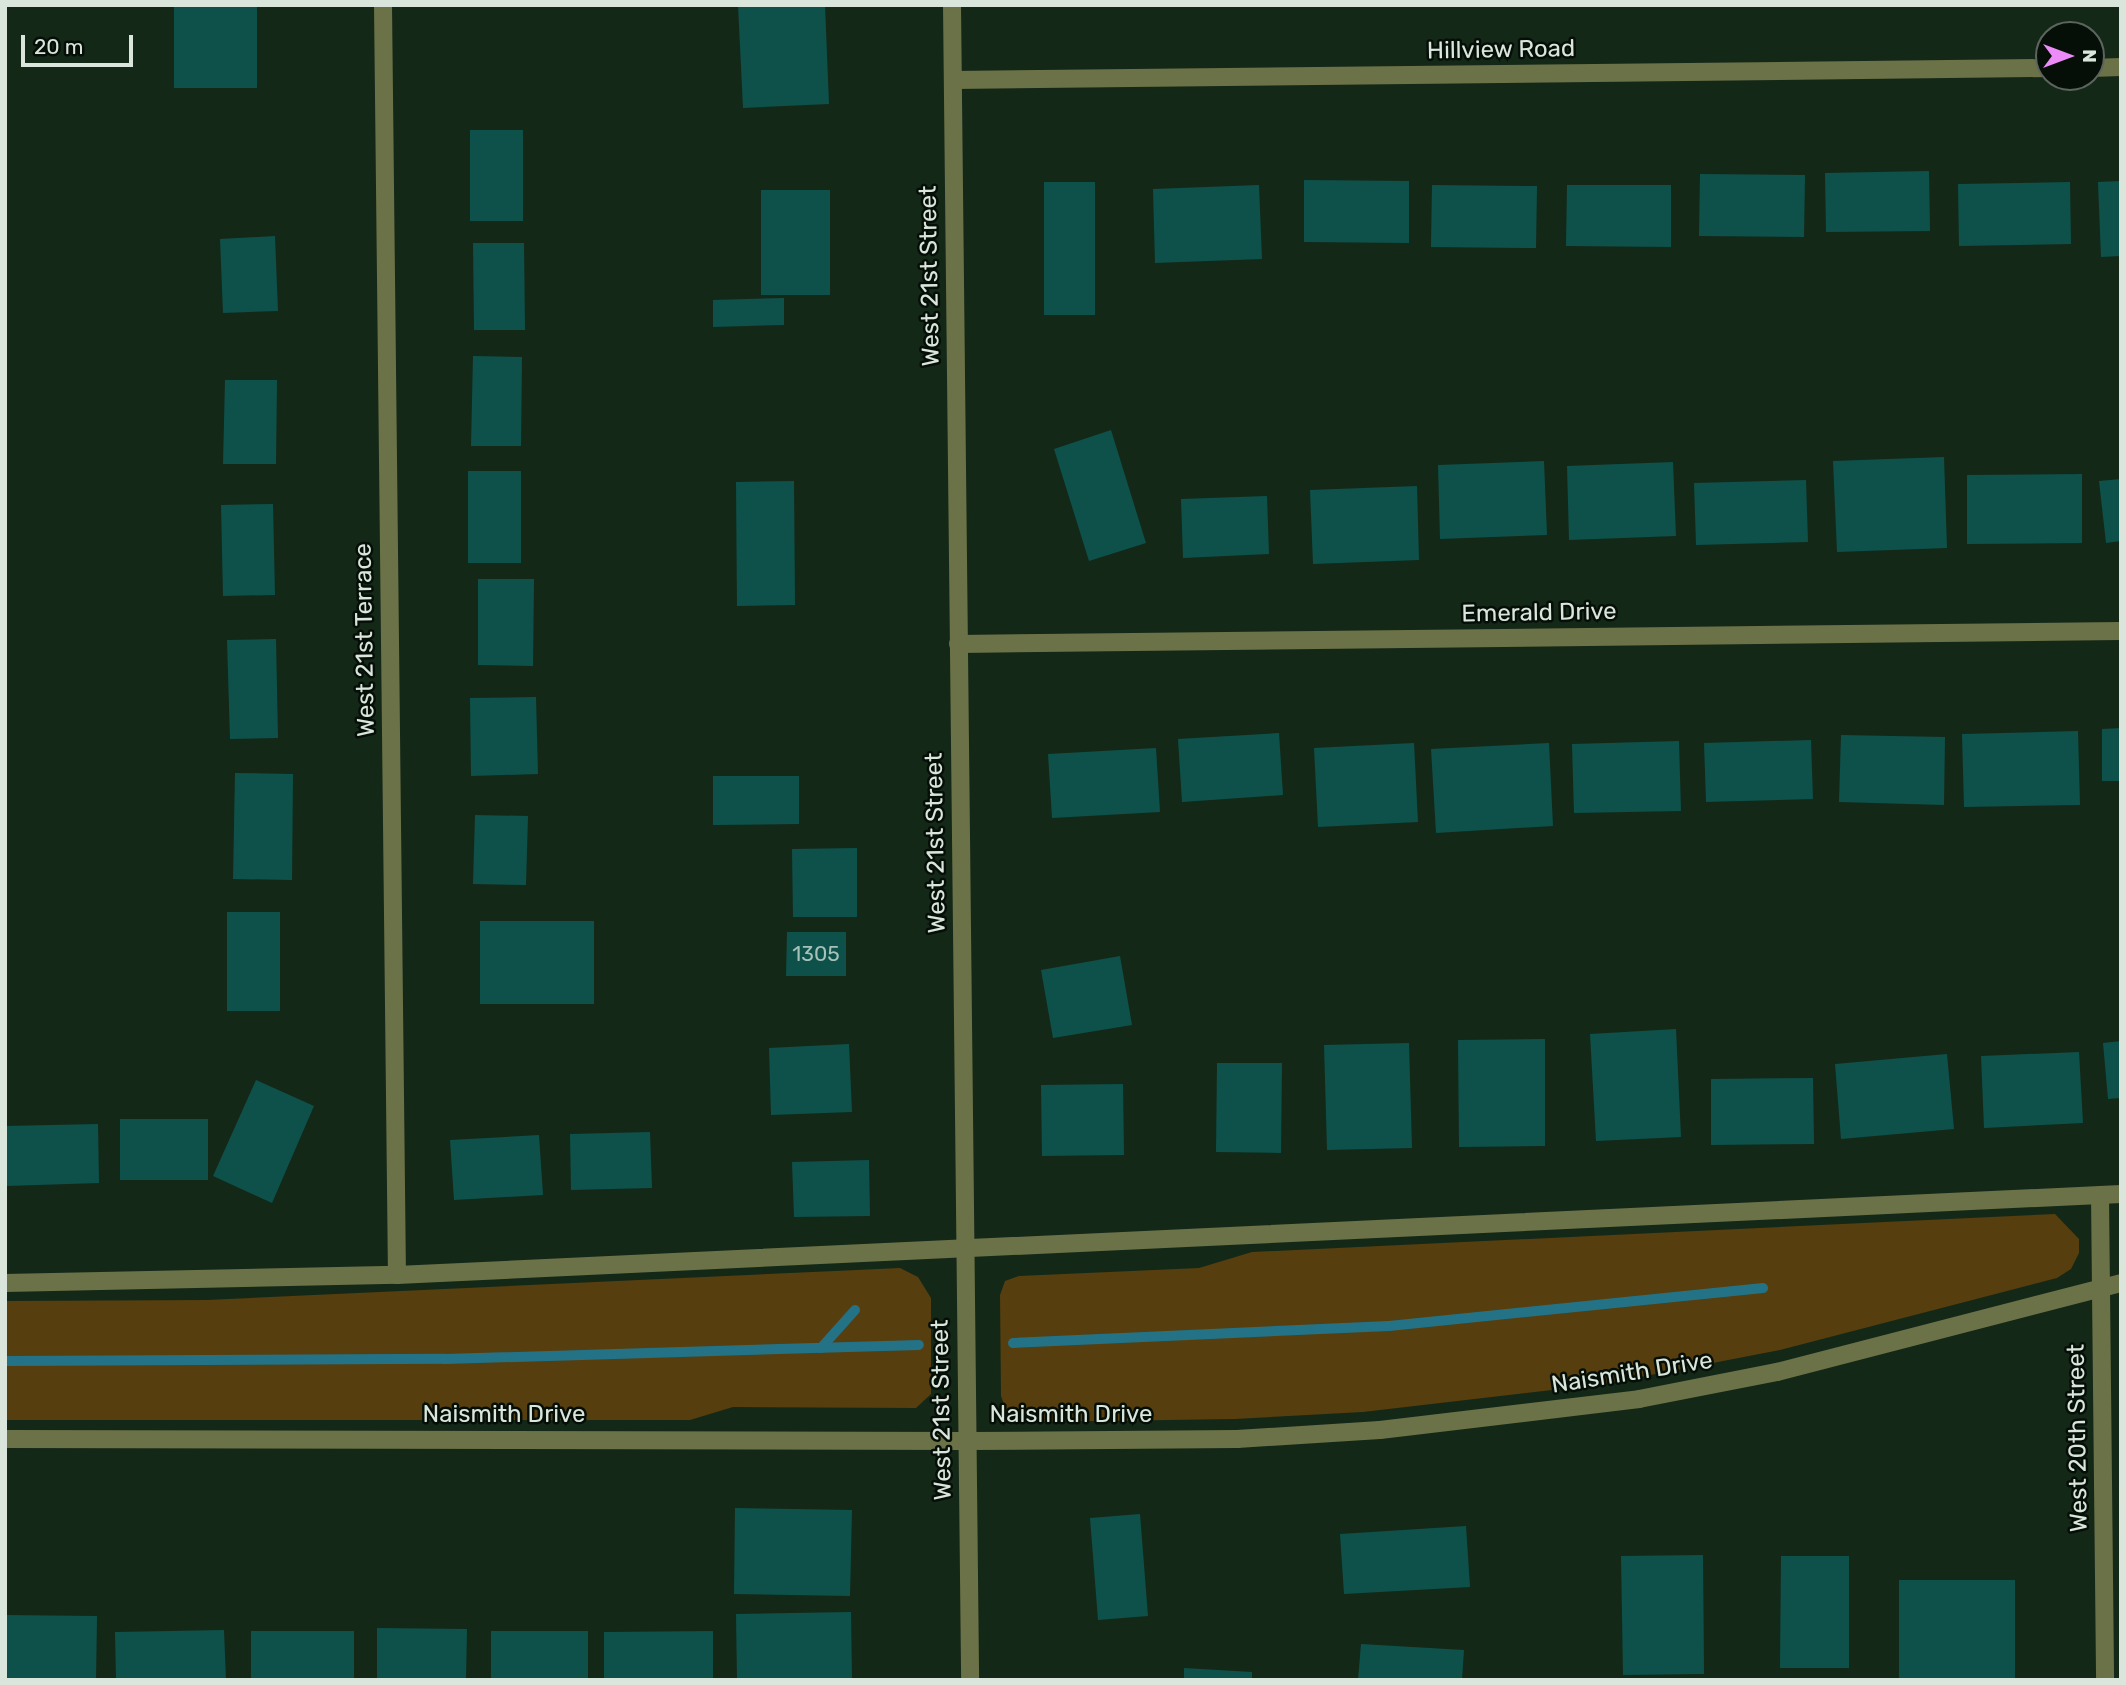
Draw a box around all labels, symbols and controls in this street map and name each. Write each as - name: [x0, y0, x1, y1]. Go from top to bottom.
- scale bar: [24, 21, 136, 65]
- north arrow: [2035, 21, 2105, 91]
- text: 20 m: [34, 34, 83, 59]
- street label: Hillview Road: [1426, 34, 1576, 66]
- text: N: [2078, 49, 2101, 63]
- street label: West 21st Street: [914, 185, 946, 367]
- street label: West 21st Terrace: [349, 543, 381, 737]
- street label: Emerald Drive: [1461, 597, 1617, 629]
- street label: West 21st Street: [920, 752, 952, 934]
- house number: 1305: [792, 941, 840, 967]
- street label: West 21st Street: [926, 1319, 958, 1501]
- street label: West 20th Street: [2062, 1344, 2094, 1532]
- street label: Naismith Drive: [1549, 1346, 1715, 1400]
- street label: Naismith Drive: [423, 1401, 585, 1429]
- street label: Naismith Drive: [990, 1401, 1152, 1429]

